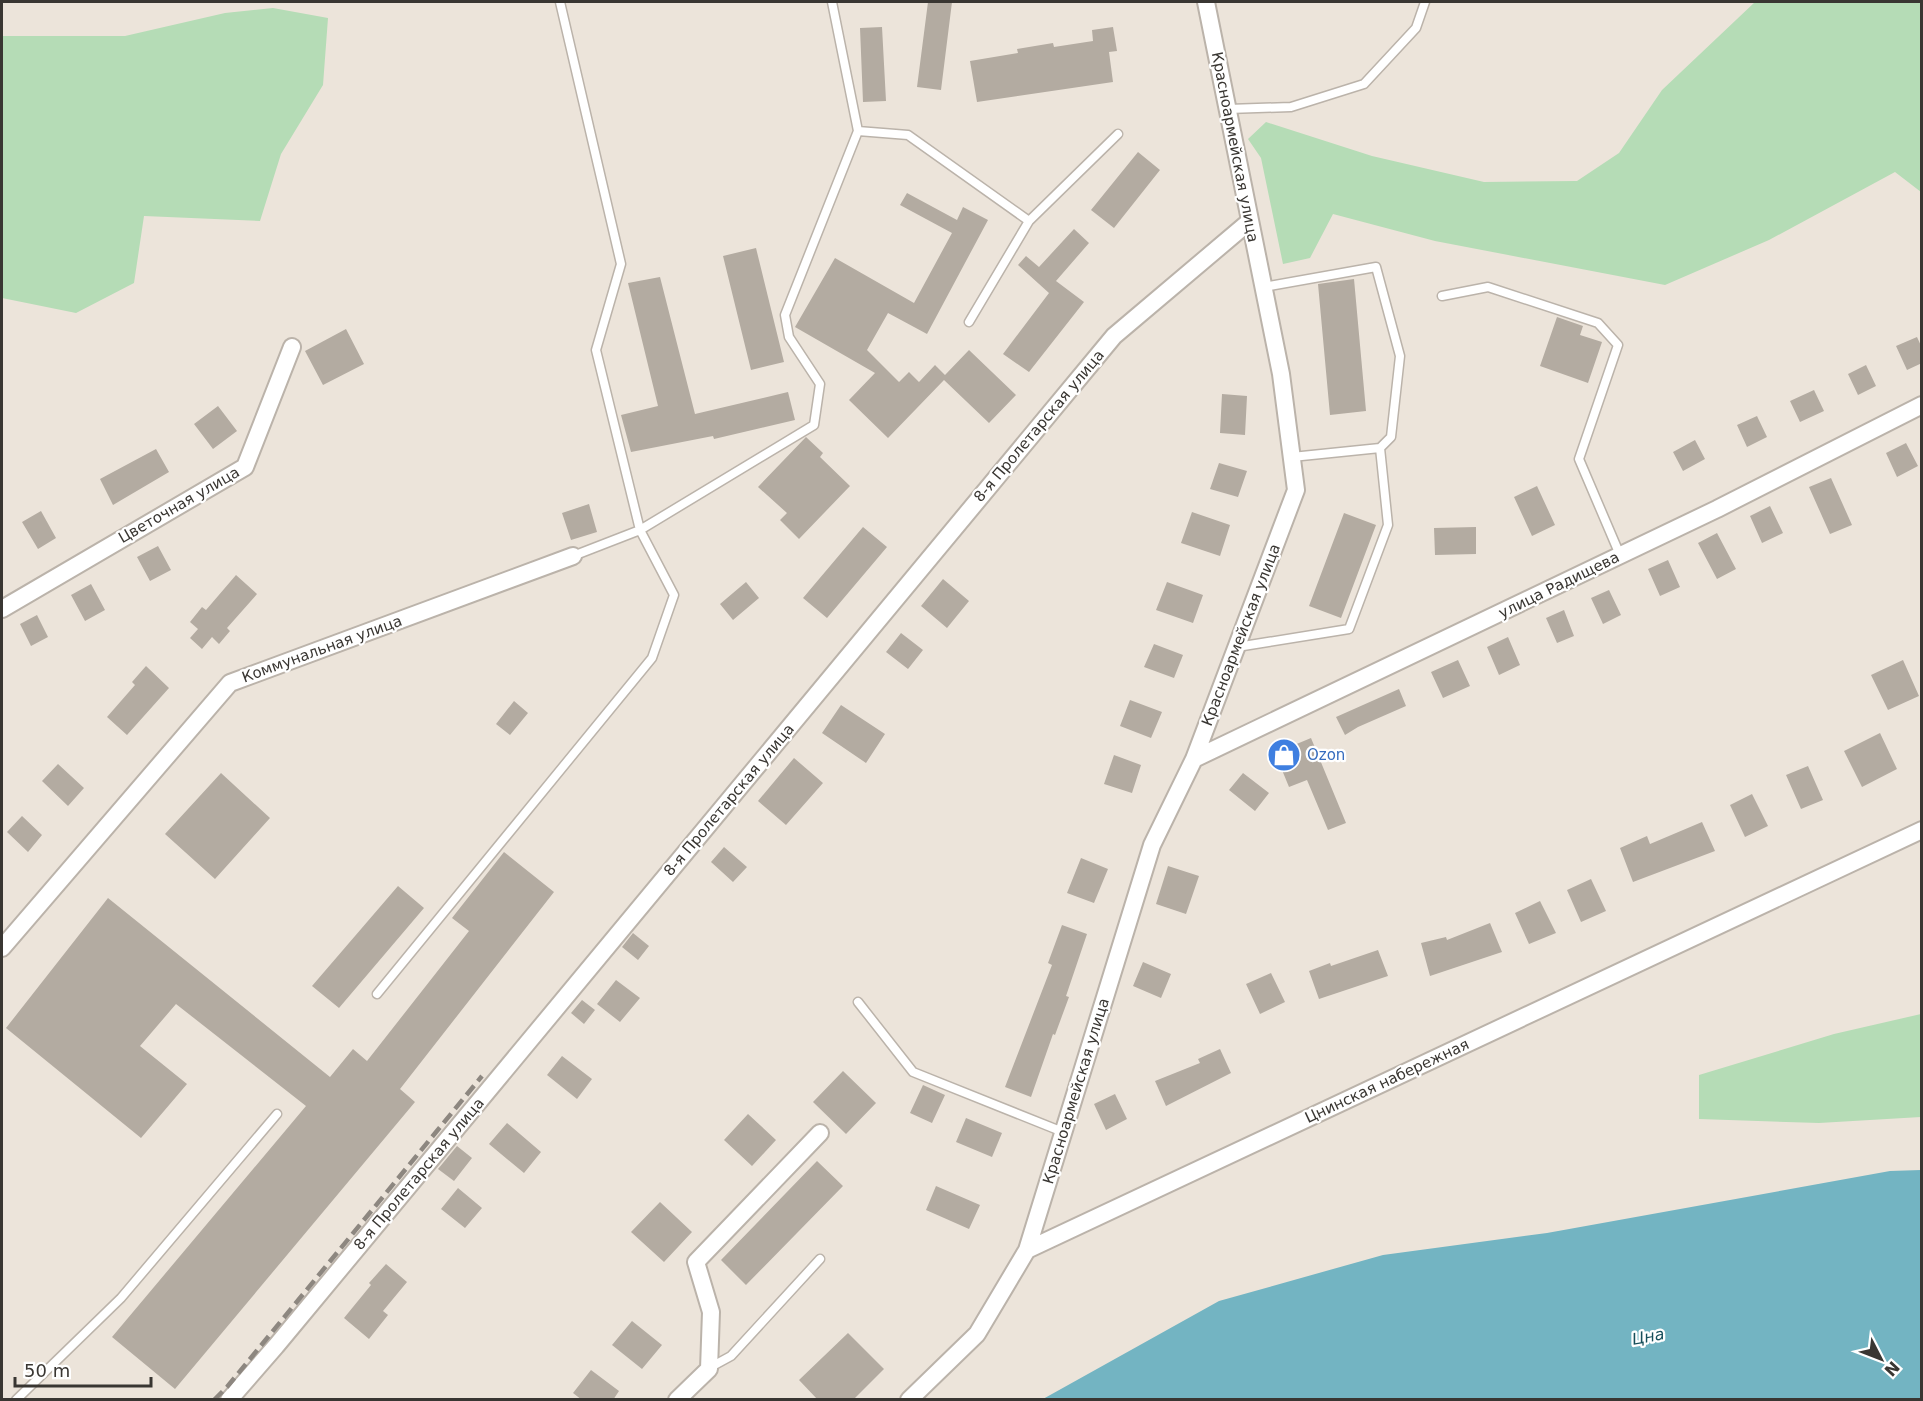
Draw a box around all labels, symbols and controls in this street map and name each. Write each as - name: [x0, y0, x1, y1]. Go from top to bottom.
- street label: Красноармейская улица: [1208, 50, 1262, 244]
- street label: 8-я Пролетарская улица: [970, 346, 1108, 506]
- street label: Цветочная улица: [115, 463, 243, 547]
- street label: Красноармейская улица: [1198, 541, 1284, 729]
- street label: улица Радищева: [1496, 548, 1622, 622]
- street label: Коммунальная улица: [239, 612, 405, 686]
- street label: 8-я Пролетарская улица: [660, 720, 798, 880]
- shop icon: Ozon: [1266, 737, 1302, 773]
- place label: Ozon: [1307, 746, 1345, 764]
- street label: Красноармейская улица: [1039, 996, 1113, 1186]
- street label: Цнинская набережная: [1302, 1035, 1472, 1127]
- street label: 8-я Пролетарская улица: [350, 1094, 488, 1254]
- water label: Цна: [1630, 1324, 1666, 1349]
- north arrow: [1851, 1329, 1911, 1389]
- scale bar: [15, 1350, 152, 1388]
- text: N: [1880, 1357, 1903, 1380]
- text: 50 m: [24, 1360, 70, 1381]

